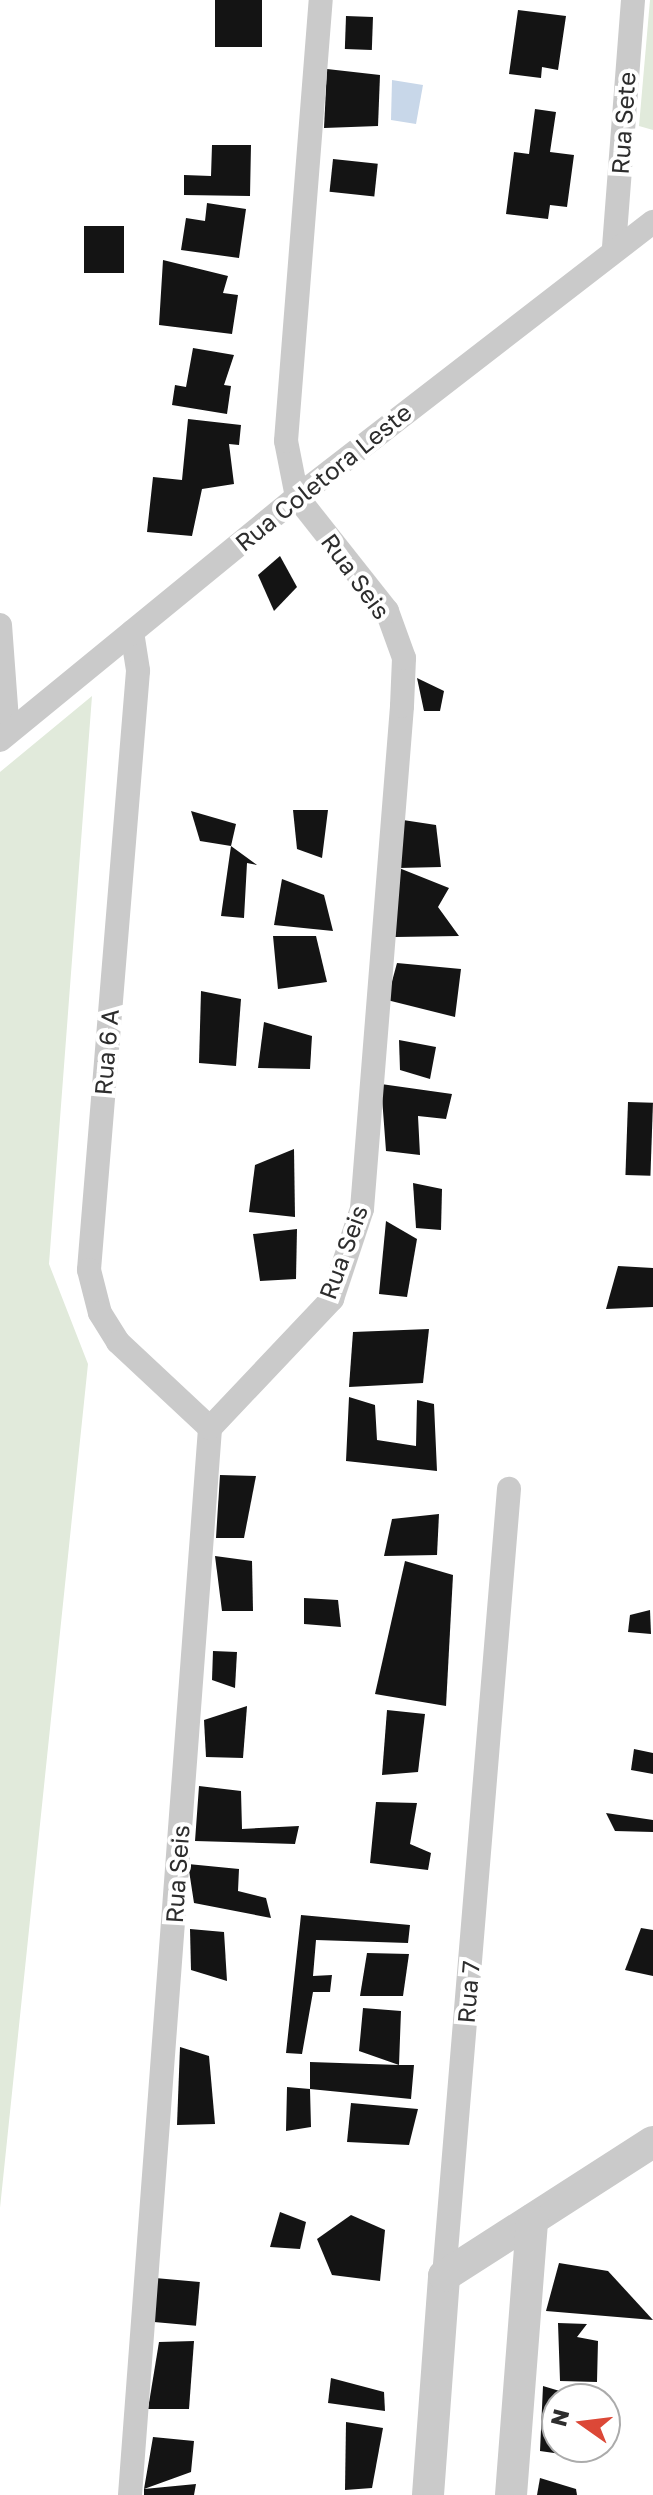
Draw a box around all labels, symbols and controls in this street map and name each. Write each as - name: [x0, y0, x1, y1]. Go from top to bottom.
- street label: Rua Sete: [605, 71, 641, 175]
- street label: Rua Coletora Leste: [229, 397, 417, 557]
- street label: Rua Seis: [315, 528, 397, 624]
- street label: Rua 6 A: [88, 1008, 124, 1096]
- street label: Rua Seis: [313, 1201, 373, 1303]
- street label: Rua Seis: [159, 1824, 195, 1924]
- street label: Rua 7: [451, 1960, 485, 2024]
- north arrow: [541, 2383, 621, 2463]
- text: N: [544, 2406, 574, 2429]

